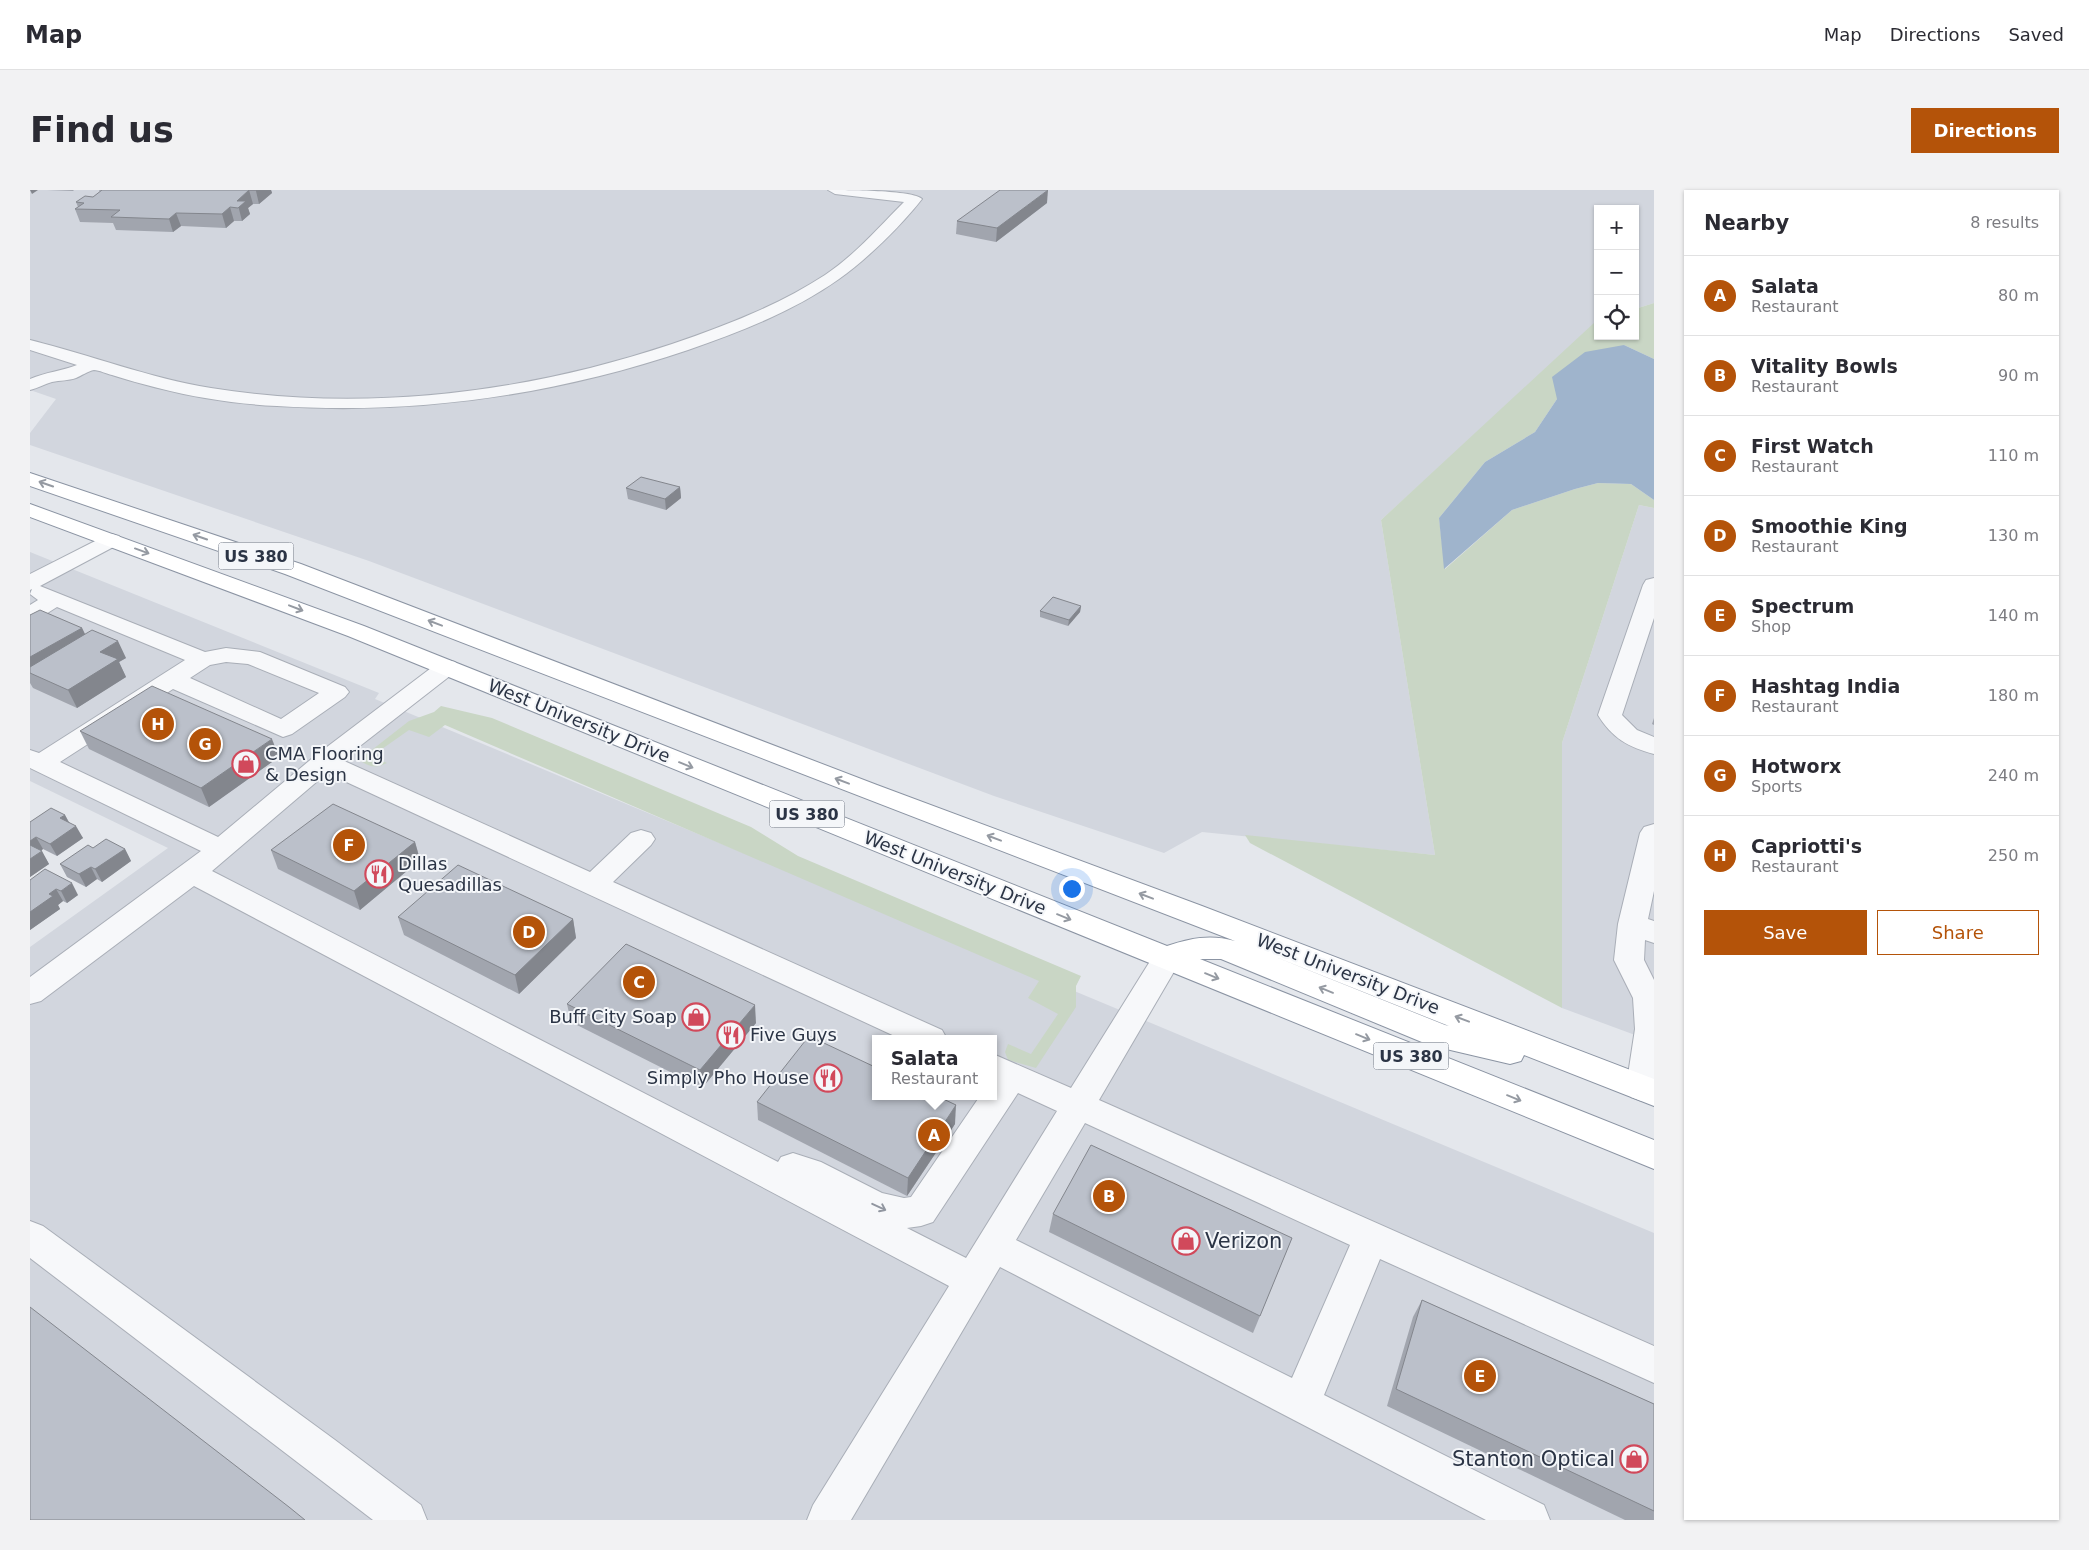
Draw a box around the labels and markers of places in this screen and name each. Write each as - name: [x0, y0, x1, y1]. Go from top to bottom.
- pin: H: [142, 705, 174, 743]
- pin: G: [189, 725, 221, 763]
- place label: CMA Flooring & Design: [265, 743, 384, 785]
- shop icon: CMA Flooring & Design: [231, 749, 261, 779]
- pin: F: [333, 826, 365, 864]
- place label: Dillas Quesadillas: [398, 853, 502, 895]
- restaurant icon: Dillas Quesadillas: [364, 859, 394, 889]
- pin: D: [513, 913, 545, 951]
- pin: C: [623, 963, 655, 1001]
- shop icon: Buff City Soap: [681, 1002, 711, 1032]
- place label: Buff City Soap: [549, 1006, 677, 1027]
- restaurant icon: Five Guys: [716, 1020, 746, 1050]
- place label: Five Guys: [750, 1024, 837, 1045]
- restaurant icon: Simply Pho House: [813, 1063, 843, 1093]
- place label: Simply Pho House: [647, 1067, 809, 1088]
- pin: A: [918, 1116, 950, 1154]
- pin: B: [1093, 1177, 1125, 1215]
- shop icon: Verizon: [1171, 1226, 1201, 1256]
- place label: Verizon: [1205, 1229, 1282, 1253]
- pin: E: [1464, 1357, 1496, 1395]
- shop icon: Stanton Optical: [1619, 1444, 1649, 1474]
- place label: Stanton Optical: [1452, 1447, 1615, 1471]

